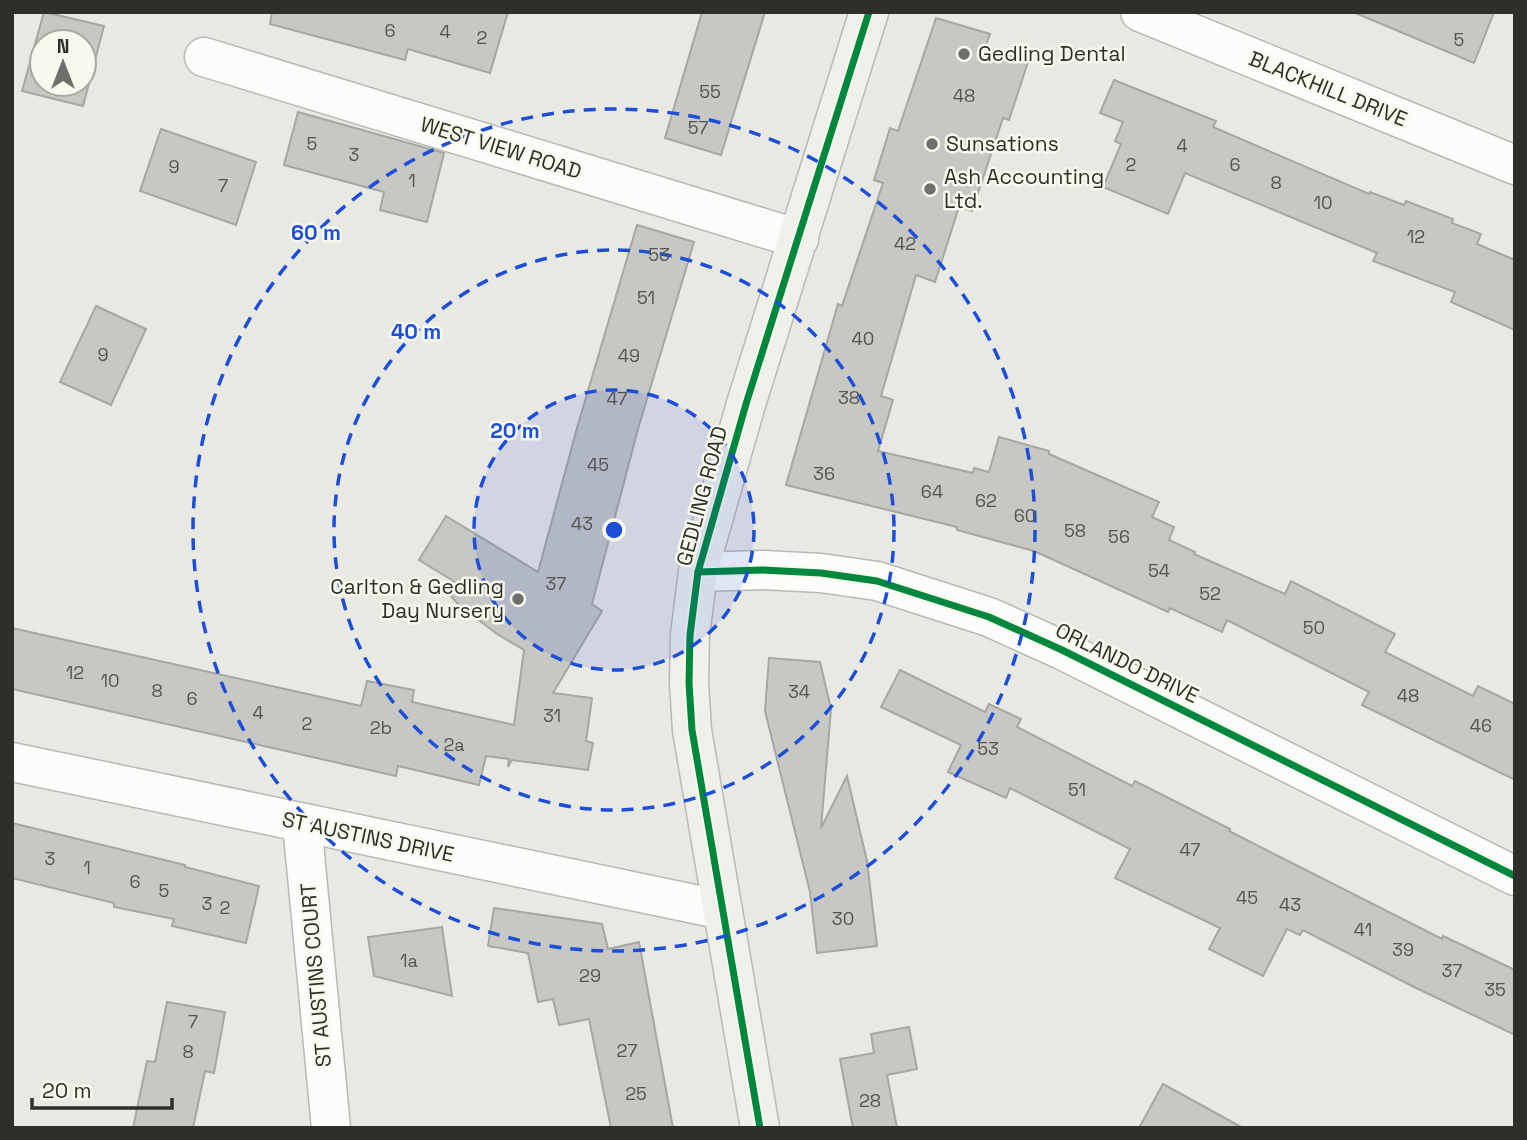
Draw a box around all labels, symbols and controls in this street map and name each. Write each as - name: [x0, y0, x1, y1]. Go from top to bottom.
- house number: 6: [384, 19, 396, 42]
- house number: 4: [439, 20, 451, 43]
- house number: 2: [477, 26, 487, 49]
- north arrow: [28, 28, 98, 98]
- house number: 5: [1454, 28, 1464, 51]
- text: N: [57, 34, 69, 59]
- place label: Gedling Dental: [978, 40, 1126, 67]
- street label: BLACKHILL DRIVE: [1245, 44, 1411, 133]
- marker: Gedling Dental: [956, 46, 972, 62]
- house number: 55: [699, 80, 721, 103]
- house number: 48: [953, 84, 975, 107]
- street label: WEST VIEW ROAD: [417, 110, 585, 185]
- house number: 57: [688, 116, 708, 139]
- place label: Sunsations: [946, 130, 1059, 157]
- house number: 5: [307, 132, 317, 155]
- house number: 4: [1176, 134, 1188, 157]
- marker: Sunsations: [924, 136, 940, 152]
- house number: 3: [349, 143, 359, 166]
- house number: 2: [1126, 153, 1136, 176]
- house number: 6: [1229, 153, 1241, 176]
- house number: 9: [168, 155, 180, 178]
- place label: Ash Accounting Ltd.: [944, 163, 1104, 214]
- house number: 1: [408, 169, 416, 192]
- house number: 8: [1270, 171, 1282, 194]
- house number: 7: [218, 174, 228, 197]
- marker: Ash Accounting Ltd.: [922, 181, 938, 197]
- house number: 10: [1313, 191, 1333, 214]
- text: 60 m: [291, 219, 341, 246]
- house number: 12: [1407, 225, 1425, 248]
- house number: 42: [894, 232, 916, 255]
- house number: 53: [648, 243, 670, 266]
- house number: 51: [637, 286, 655, 309]
- text: 40 m: [391, 318, 441, 345]
- house number: 40: [852, 327, 874, 350]
- house number: 9: [97, 343, 109, 366]
- house number: 49: [618, 344, 640, 367]
- house number: 38: [838, 386, 860, 409]
- house number: 47: [607, 387, 627, 410]
- text: 20 m: [490, 417, 540, 444]
- street label: GEDLING ROAD: [670, 423, 733, 569]
- house number: 45: [587, 453, 609, 476]
- house number: 36: [813, 462, 835, 485]
- house number: 64: [921, 480, 943, 503]
- house number: 62: [975, 489, 997, 512]
- house number: 60: [1014, 504, 1036, 527]
- house number: 43: [571, 512, 593, 535]
- centre of rings: [602, 518, 626, 542]
- house number: 58: [1064, 519, 1086, 542]
- house number: 56: [1108, 525, 1130, 548]
- house number: 54: [1148, 559, 1170, 582]
- house number: 37: [545, 572, 567, 595]
- place label: Carlton & Gedling Day Nursery: [330, 573, 504, 624]
- house number: 52: [1199, 582, 1221, 605]
- marker: Carlton & Gedling Day Nursery: [510, 591, 526, 607]
- street label: ORLANDO DRIVE: [1051, 616, 1203, 709]
- house number: 50: [1303, 616, 1325, 639]
- house number: 12: [66, 661, 84, 684]
- house number: 10: [100, 669, 120, 692]
- house number: 8: [151, 679, 163, 702]
- house number: 34: [788, 680, 810, 703]
- house number: 48: [1397, 684, 1419, 707]
- house number: 6: [186, 687, 198, 710]
- house number: 4: [252, 701, 264, 724]
- house number: 31: [543, 704, 561, 727]
- house number: 2: [302, 712, 312, 735]
- house number: 46: [1470, 714, 1492, 737]
- house number: 2b: [370, 716, 392, 739]
- house number: 2a: [443, 733, 465, 756]
- house number: 53: [977, 737, 999, 760]
- house number: 51: [1068, 778, 1086, 801]
- street label: ST AUSTINS DRIVE: [280, 805, 457, 868]
- house number: 47: [1180, 838, 1200, 861]
- house number: 3: [45, 847, 55, 870]
- house number: 1: [83, 856, 91, 879]
- house number: 6: [129, 870, 141, 893]
- house number: 5: [159, 879, 169, 902]
- street label: ST AUSTINS COURT: [294, 882, 337, 1068]
- house number: 45: [1236, 886, 1258, 909]
- house number: 3: [202, 892, 212, 915]
- house number: 43: [1279, 893, 1301, 916]
- house number: 2: [220, 896, 230, 919]
- house number: 30: [832, 907, 854, 930]
- house number: 41: [1354, 918, 1372, 941]
- house number: 39: [1392, 938, 1414, 961]
- house number: 1a: [400, 949, 418, 972]
- house number: 37: [1441, 959, 1463, 982]
- house number: 29: [579, 964, 601, 987]
- house number: 35: [1484, 978, 1506, 1001]
- house number: 7: [188, 1010, 198, 1033]
- house number: 27: [617, 1039, 637, 1062]
- house number: 8: [182, 1040, 194, 1063]
- scale bar: [32, 1066, 172, 1110]
- text: 20 m: [42, 1077, 92, 1104]
- house number: 25: [625, 1082, 647, 1105]
- house number: 28: [859, 1089, 881, 1112]

